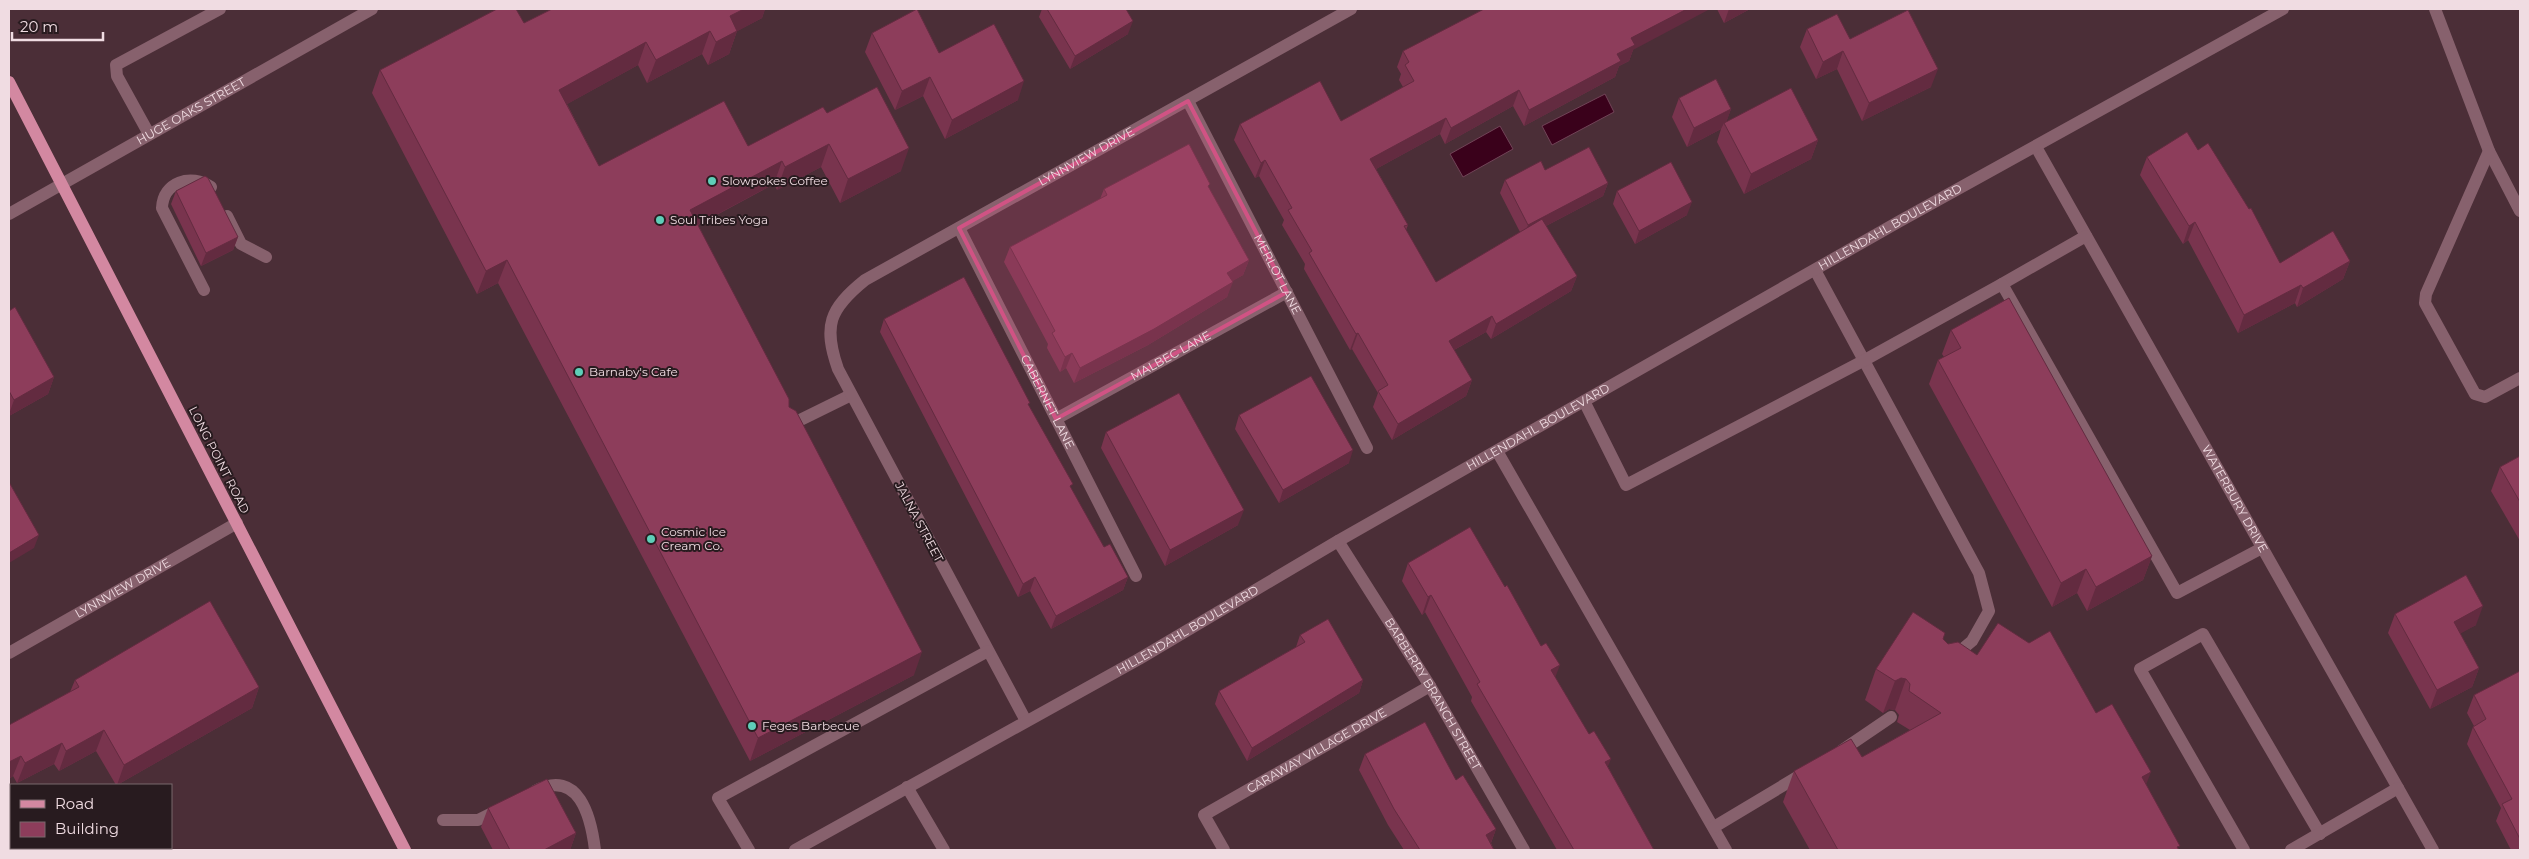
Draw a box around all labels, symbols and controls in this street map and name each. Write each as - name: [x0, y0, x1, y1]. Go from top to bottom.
- scale bar: [12, 10, 104, 42]
- text: 20 m: [20, 17, 58, 36]
- street label: HUGE OAKS STREET: [133, 74, 248, 148]
- street label: LYNNVIEW DRIVE: [1035, 123, 1137, 189]
- place label: Slowpokes Coffee: [722, 173, 828, 188]
- marker: Slowpokes Coffee: [706, 175, 718, 187]
- street label: HILLENDAHL BOULEVARD: [1815, 180, 1964, 273]
- place label: Soul Tribes Yoga: [670, 212, 768, 227]
- marker: Soul Tribes Yoga: [654, 214, 666, 226]
- street label: MERLOT LANE: [1251, 231, 1305, 317]
- street label: MALBEC LANE: [1128, 327, 1213, 384]
- street label: CABERNET LANE: [1018, 352, 1078, 451]
- place label: Barnaby's Cafe: [589, 364, 678, 379]
- marker: Barnaby's Cafe: [573, 366, 585, 378]
- street label: HILLENDAHL BOULEVARD: [1463, 380, 1612, 473]
- street label: LONG POINT ROAD: [186, 404, 253, 516]
- street label: WATERBURY DRIVE: [2199, 442, 2271, 555]
- street label: JALNA STREET: [892, 478, 947, 565]
- place label: Cosmic Ice Cream Co.: [661, 524, 726, 553]
- marker: Cosmic Ice Cream Co.: [645, 533, 657, 545]
- street label: LYNNVIEW DRIVE: [72, 555, 173, 621]
- street label: HILLENDAHL BOULEVARD: [1113, 582, 1261, 677]
- street label: BARBERRY BRANCH STREET: [1382, 615, 1485, 773]
- street label: CARAWAY VILLAGE DRIVE: [1244, 704, 1389, 796]
- place label: Feges Barbecue: [762, 718, 859, 733]
- marker: Feges Barbecue: [746, 720, 758, 732]
- legend: [10, 784, 172, 849]
- text: Road: [55, 794, 94, 813]
- text: Building: [55, 819, 119, 838]

